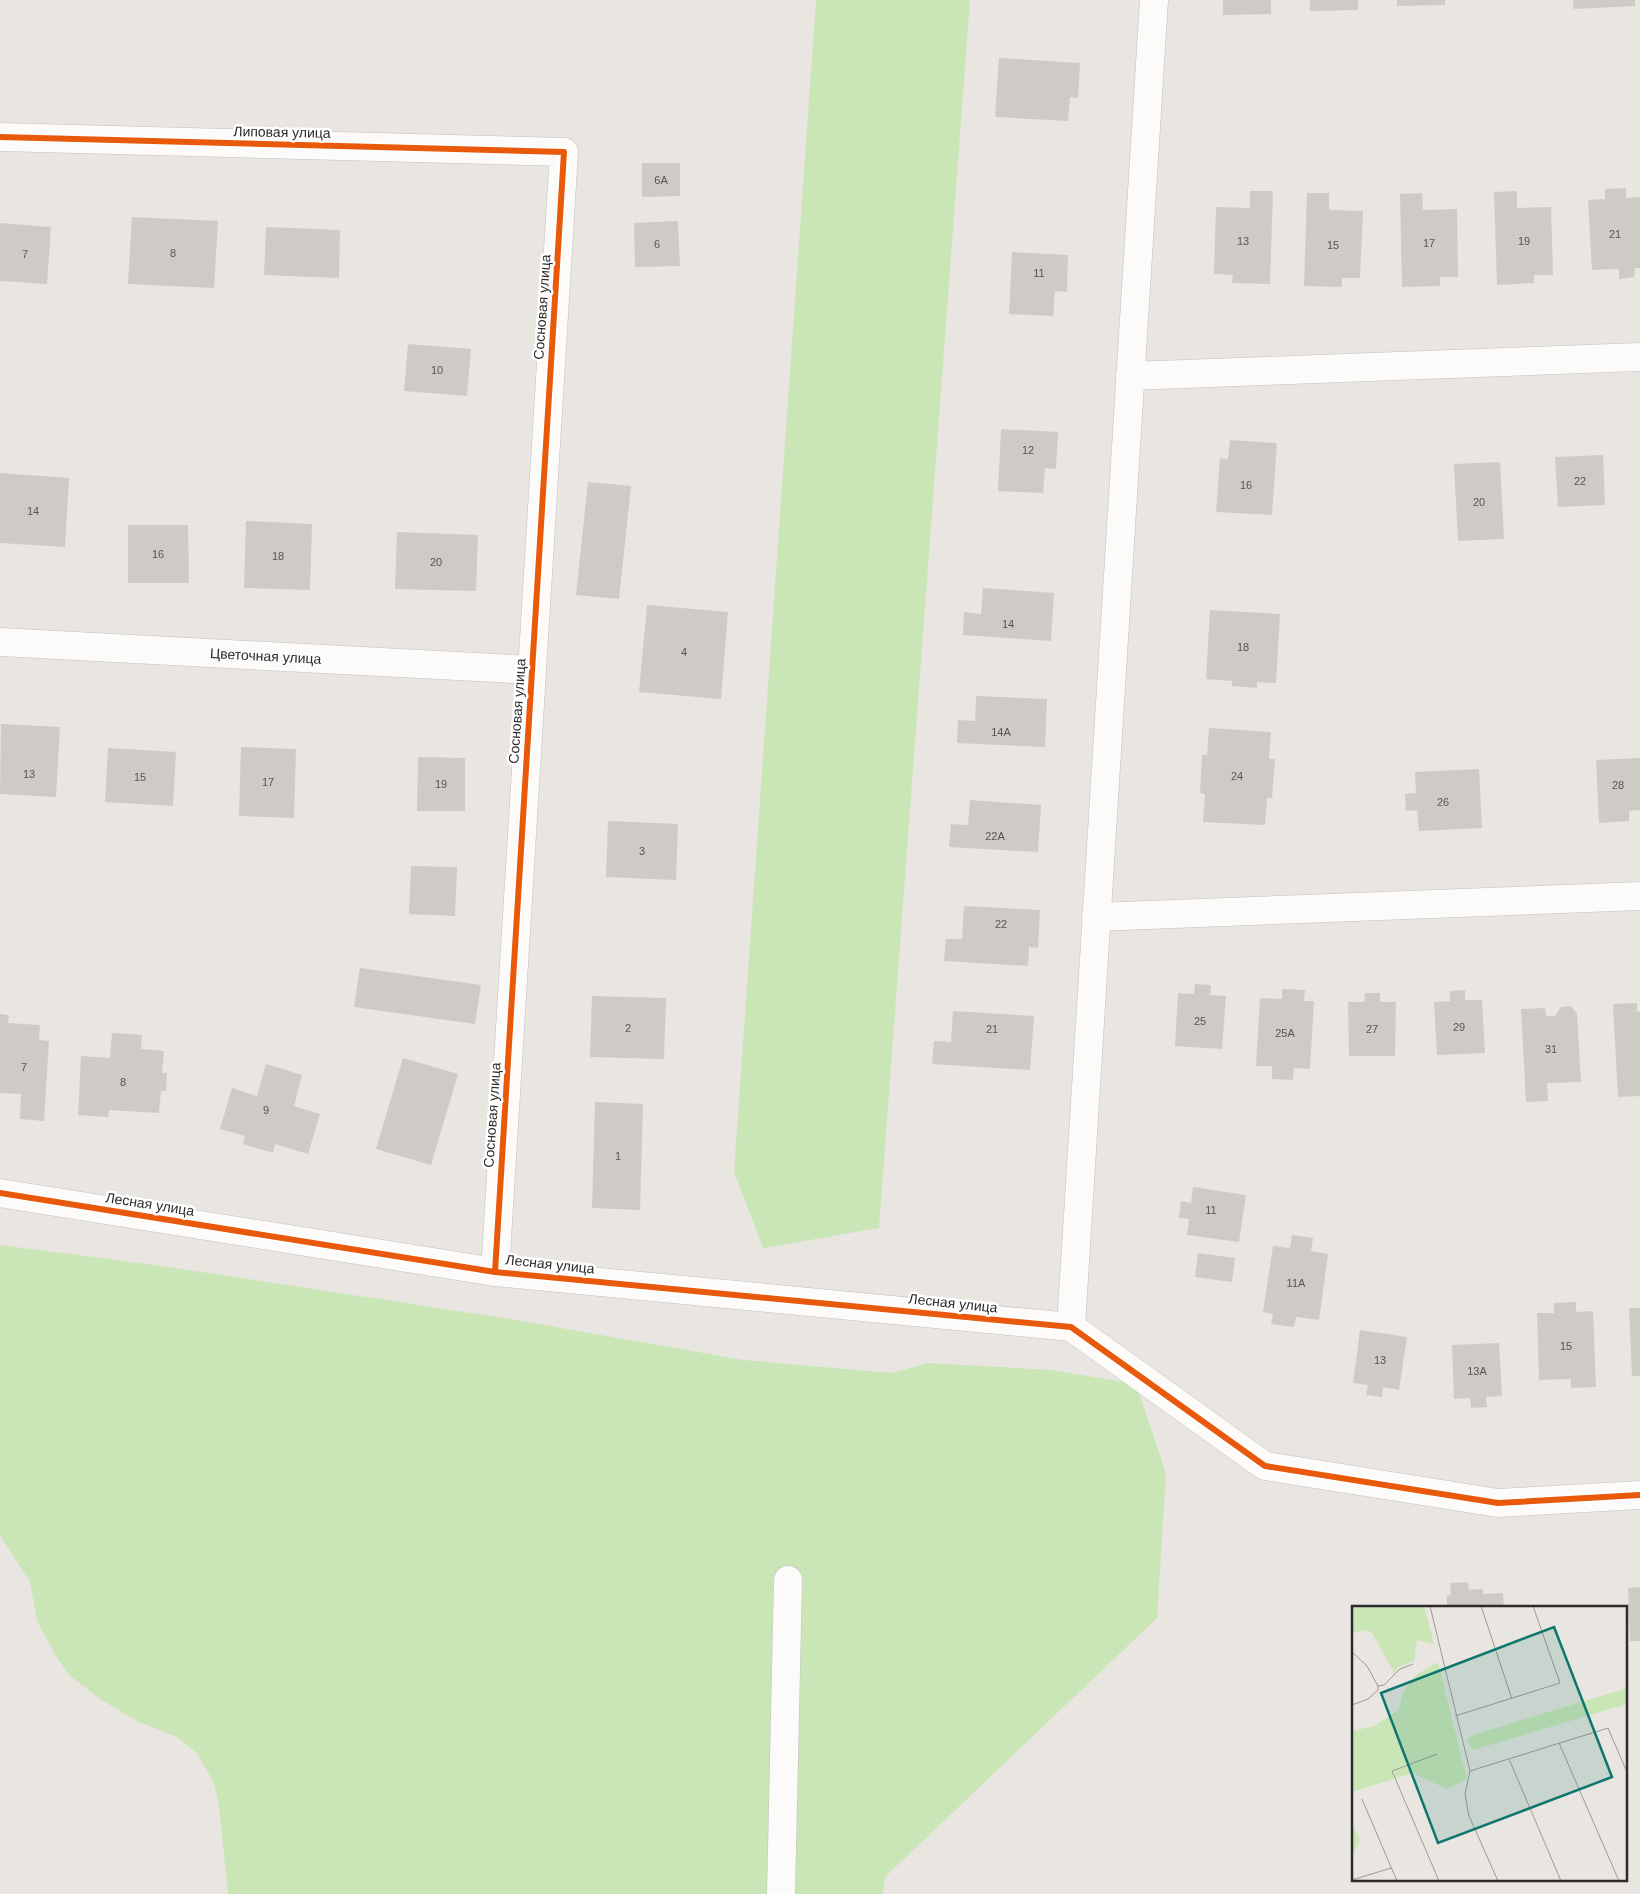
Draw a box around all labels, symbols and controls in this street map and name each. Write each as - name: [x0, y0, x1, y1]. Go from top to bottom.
- street label: Липовая улица: [233, 123, 331, 141]
- house number: 6А: [654, 174, 668, 186]
- house number: 21: [1609, 228, 1621, 240]
- house number: 13: [1237, 235, 1249, 247]
- house number: 19: [1518, 235, 1530, 247]
- house number: 17: [1423, 237, 1435, 249]
- house number: 6: [654, 238, 660, 250]
- house number: 15: [1327, 239, 1339, 251]
- house number: 8: [170, 247, 176, 259]
- house number: 7: [22, 248, 28, 260]
- street label: Сосновая улица: [530, 254, 554, 360]
- house number: 11: [1033, 267, 1045, 279]
- house number: 10: [431, 364, 443, 376]
- house number: 12: [1022, 444, 1034, 456]
- house number: 22: [1574, 475, 1586, 487]
- house number: 16: [1240, 479, 1252, 491]
- house number: 20: [1473, 496, 1485, 508]
- house number: 14: [27, 505, 39, 517]
- house number: 16: [152, 548, 164, 560]
- house number: 18: [272, 550, 284, 562]
- house number: 20: [430, 556, 442, 568]
- house number: 14: [1002, 618, 1014, 630]
- house number: 18: [1237, 641, 1249, 653]
- street label: Цветочная улица: [210, 645, 322, 667]
- house number: 4: [681, 646, 687, 658]
- street label: Сосновая улица: [505, 658, 529, 764]
- house number: 14А: [991, 726, 1011, 738]
- house number: 13: [23, 768, 35, 780]
- house number: 24: [1231, 770, 1243, 782]
- house number: 15: [134, 771, 146, 783]
- house number: 17: [262, 776, 274, 788]
- house number: 19: [435, 778, 447, 790]
- house number: 28: [1612, 779, 1624, 791]
- house number: 26: [1437, 796, 1449, 808]
- house number: 22А: [985, 830, 1005, 842]
- house number: 3: [639, 845, 645, 857]
- house number: 22: [995, 918, 1007, 930]
- house number: 25: [1194, 1015, 1206, 1027]
- house number: 29: [1453, 1021, 1465, 1033]
- house number: 2: [625, 1022, 631, 1034]
- house number: 21: [986, 1023, 998, 1035]
- house number: 27: [1366, 1023, 1378, 1035]
- house number: 25А: [1275, 1027, 1295, 1039]
- house number: 31: [1545, 1043, 1557, 1055]
- house number: 7: [21, 1061, 27, 1073]
- street label: Сосновая улица: [480, 1062, 504, 1168]
- house number: 8: [120, 1076, 126, 1088]
- house number: 9: [263, 1104, 269, 1116]
- house number: 1: [615, 1150, 621, 1162]
- street label: Лесная улица: [105, 1189, 196, 1219]
- house number: 11: [1205, 1204, 1217, 1216]
- street label: Лесная улица: [505, 1251, 596, 1277]
- house number: 11А: [1287, 1277, 1306, 1289]
- street label: Лесная улица: [908, 1290, 999, 1316]
- house number: 15: [1560, 1340, 1572, 1352]
- house number: 13: [1374, 1354, 1386, 1366]
- house number: 13А: [1467, 1365, 1487, 1377]
- inset map: [1352, 1606, 1628, 1882]

